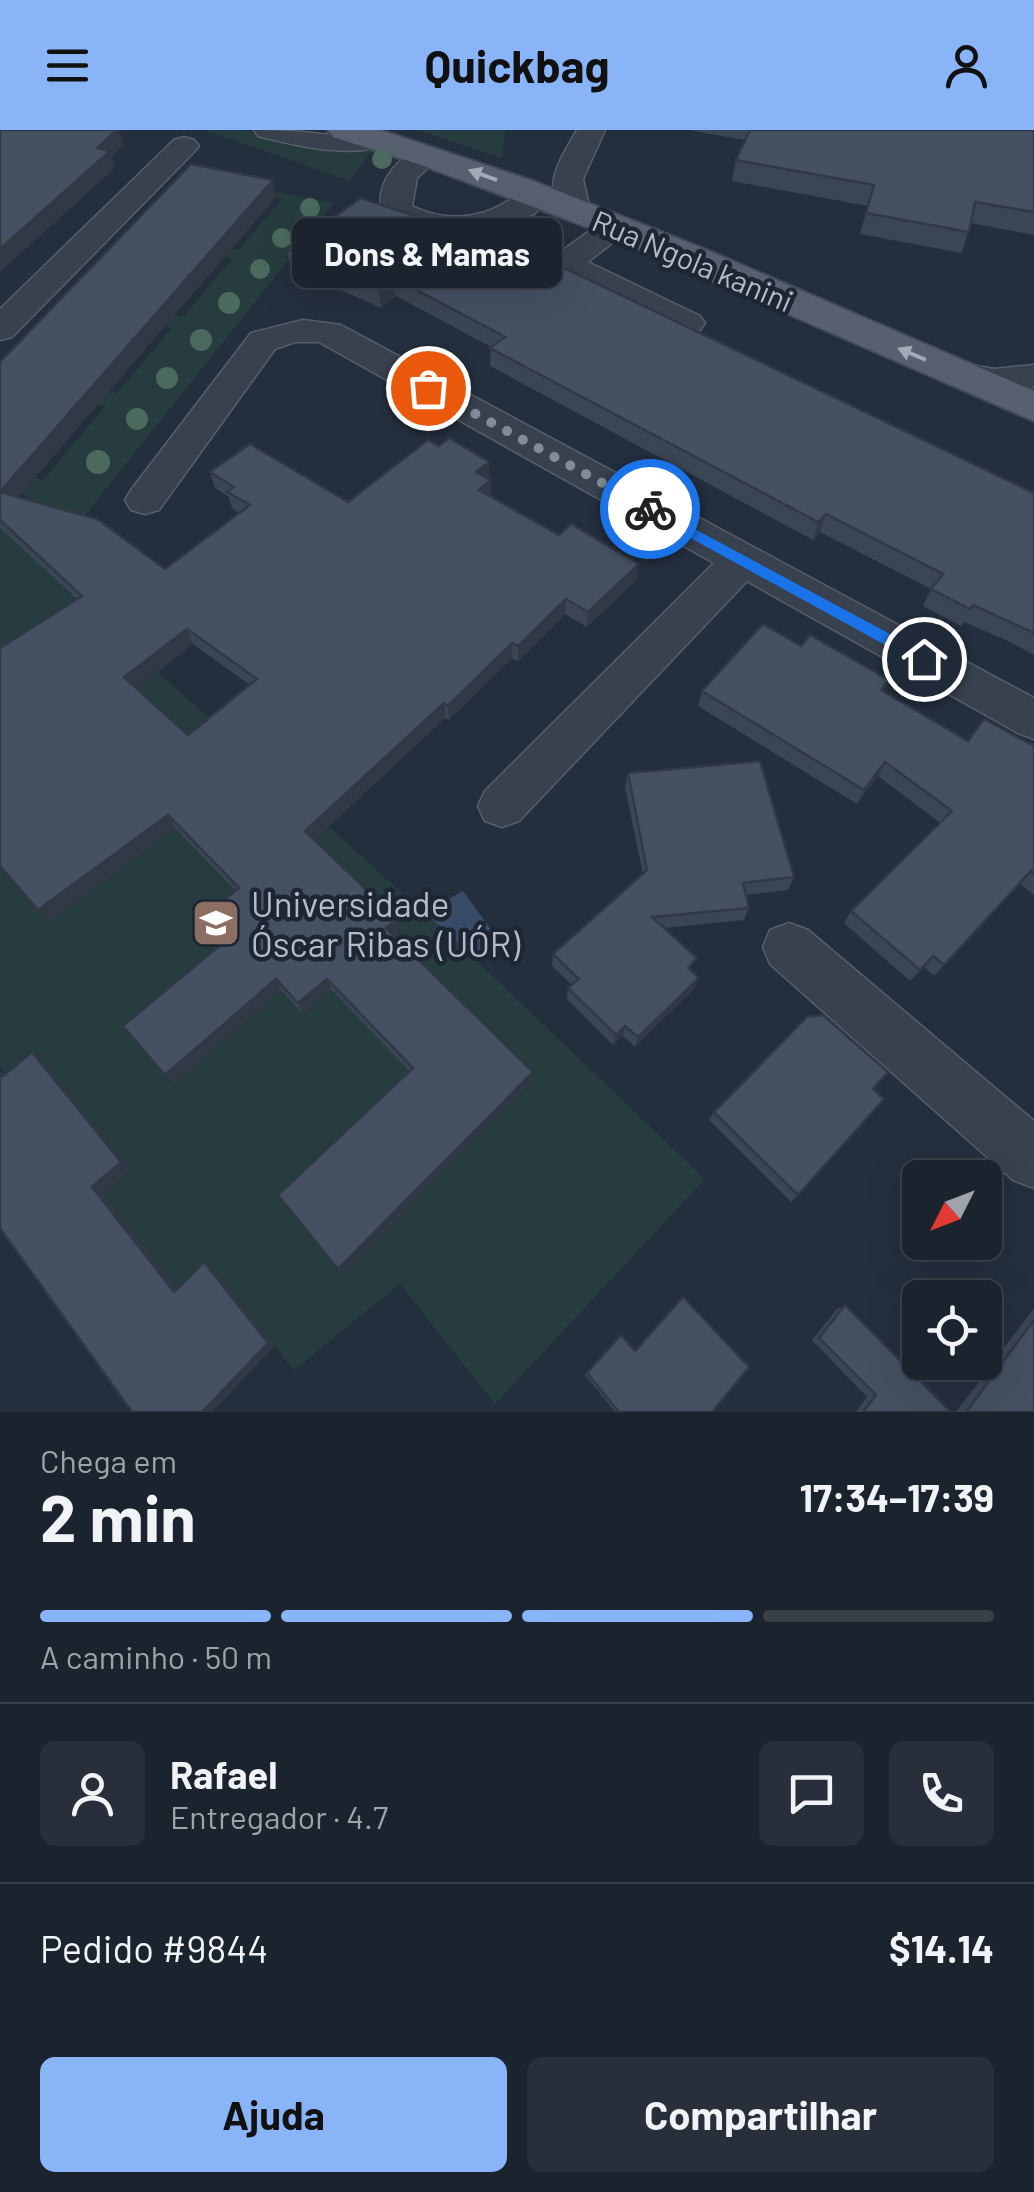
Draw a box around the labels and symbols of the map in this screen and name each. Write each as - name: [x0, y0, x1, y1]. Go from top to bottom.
- one-way arrow: [468, 167, 498, 182]
- street label: Rua Ngola kanini: [587, 202, 799, 318]
- callout: Dons & Mamas: [293, 218, 563, 288]
- pin: [386, 346, 471, 431]
- one-way arrow: [897, 346, 927, 362]
- courier: [600, 459, 700, 559]
- pin: [882, 617, 967, 702]
- place label: Universidade Óscar Ribas (UÓR): [251, 882, 521, 964]
- school or university icon: Universidade Óscar Ribas (UÓR): [190, 897, 242, 949]
- north arrow: [902, 1160, 1002, 1260]

